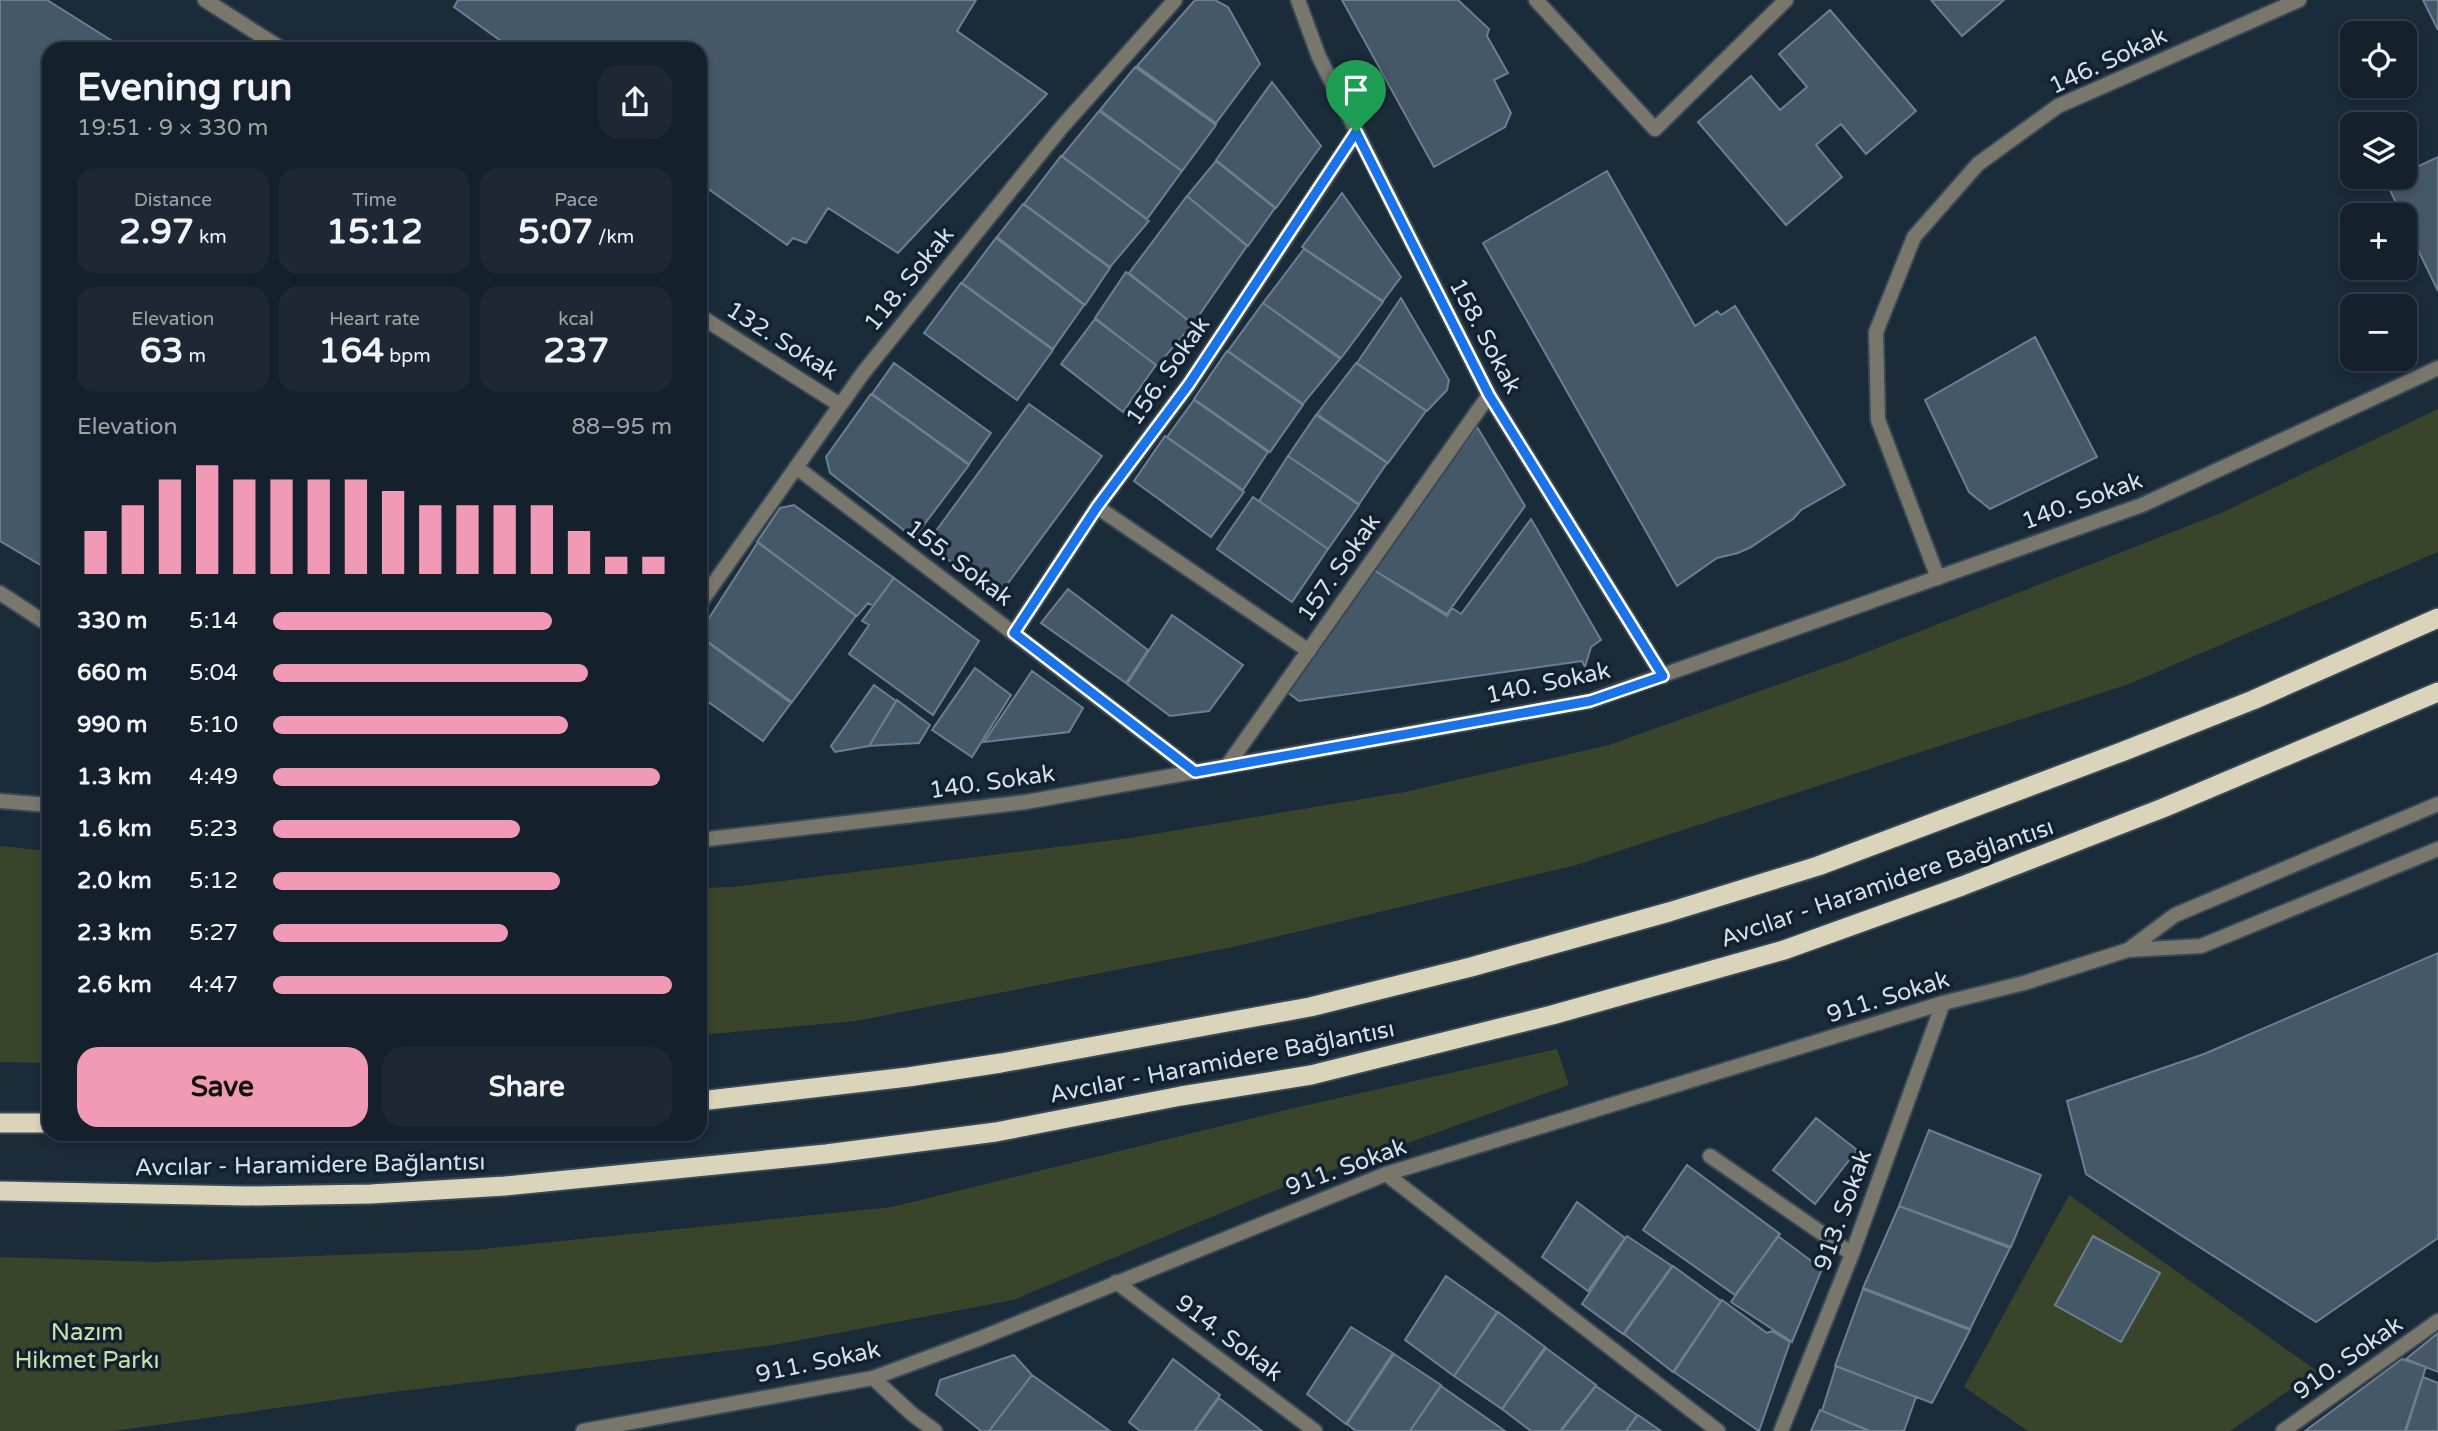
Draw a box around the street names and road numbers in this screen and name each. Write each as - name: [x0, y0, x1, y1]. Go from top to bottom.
- street label: 146. Sokak: [2045, 21, 2171, 101]
- street label: 118. Sokak: [858, 221, 960, 337]
- street label: 158. Sokak: [1443, 273, 1527, 399]
- street label: 132. Sokak: [721, 295, 843, 387]
- street label: 156. Sokak: [1120, 311, 1216, 431]
- street label: 140. Sokak: [2018, 466, 2146, 536]
- street label: 157. Sokak: [1291, 508, 1387, 628]
- street label: 155. Sokak: [900, 513, 1018, 613]
- street label: 140. Sokak: [1483, 656, 1613, 710]
- street label: 140. Sokak: [927, 759, 1057, 805]
- street label: Avcılar - Haramidere Bağlantısı: [1716, 812, 2058, 954]
- street label: 911. Sokak: [1823, 965, 1953, 1029]
- street label: Avcılar - Haramidere Bağlantısı: [1047, 1014, 1397, 1110]
- street label: 911. Sokak: [1282, 1132, 1410, 1202]
- street label: 913. Sokak: [1808, 1146, 1878, 1274]
- street label: Avcılar - Haramidere Bağlantısı: [134, 1147, 486, 1183]
- street label: 914. Sokak: [1170, 1288, 1288, 1388]
- street label: 910. Sokak: [2288, 1310, 2408, 1406]
- street label: 911. Sokak: [753, 1335, 883, 1389]

